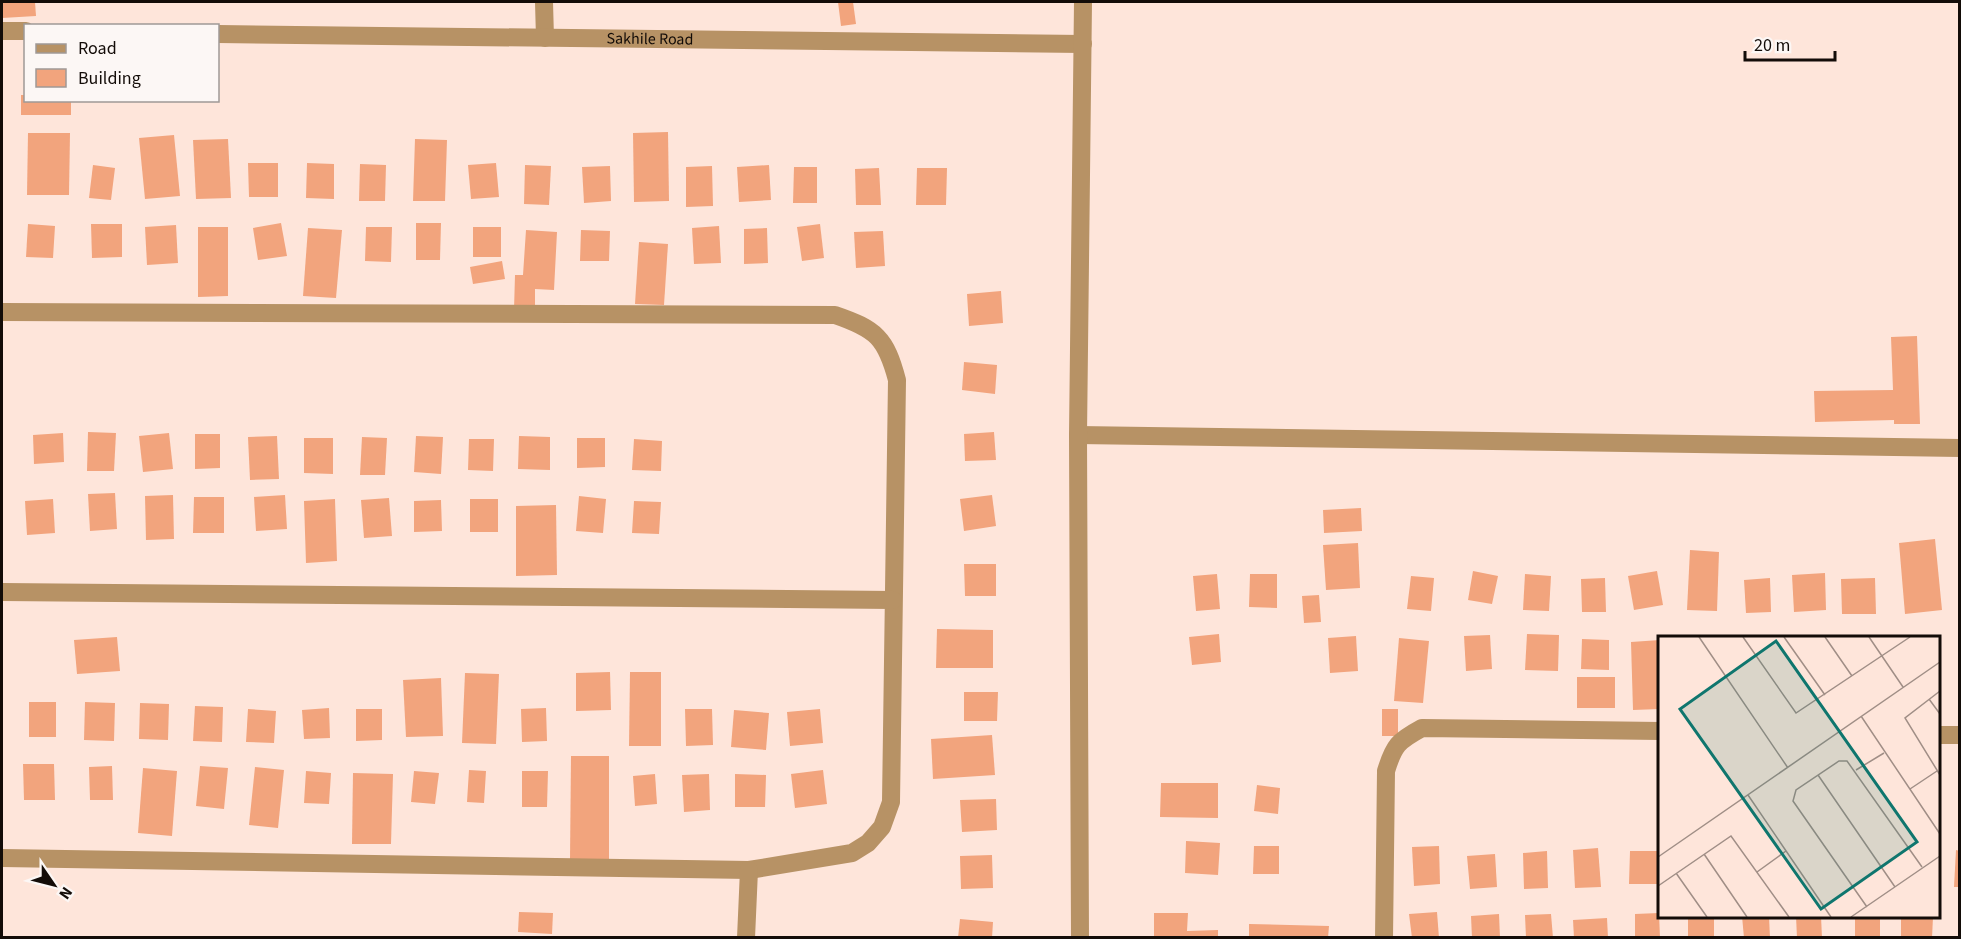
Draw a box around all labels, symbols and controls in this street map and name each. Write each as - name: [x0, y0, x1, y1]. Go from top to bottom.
- legend: [24, 24, 219, 102]
- scale bar: [1745, 24, 1835, 62]
- street label: Sakhile Road: [606, 27, 694, 50]
- text: 20 m: [1754, 33, 1790, 58]
- text: Road: [78, 36, 117, 61]
- text: Building: [78, 66, 141, 91]
- inset map: [1658, 636, 1940, 918]
- north arrow: [24, 855, 84, 915]
- text: N: [53, 882, 78, 904]

